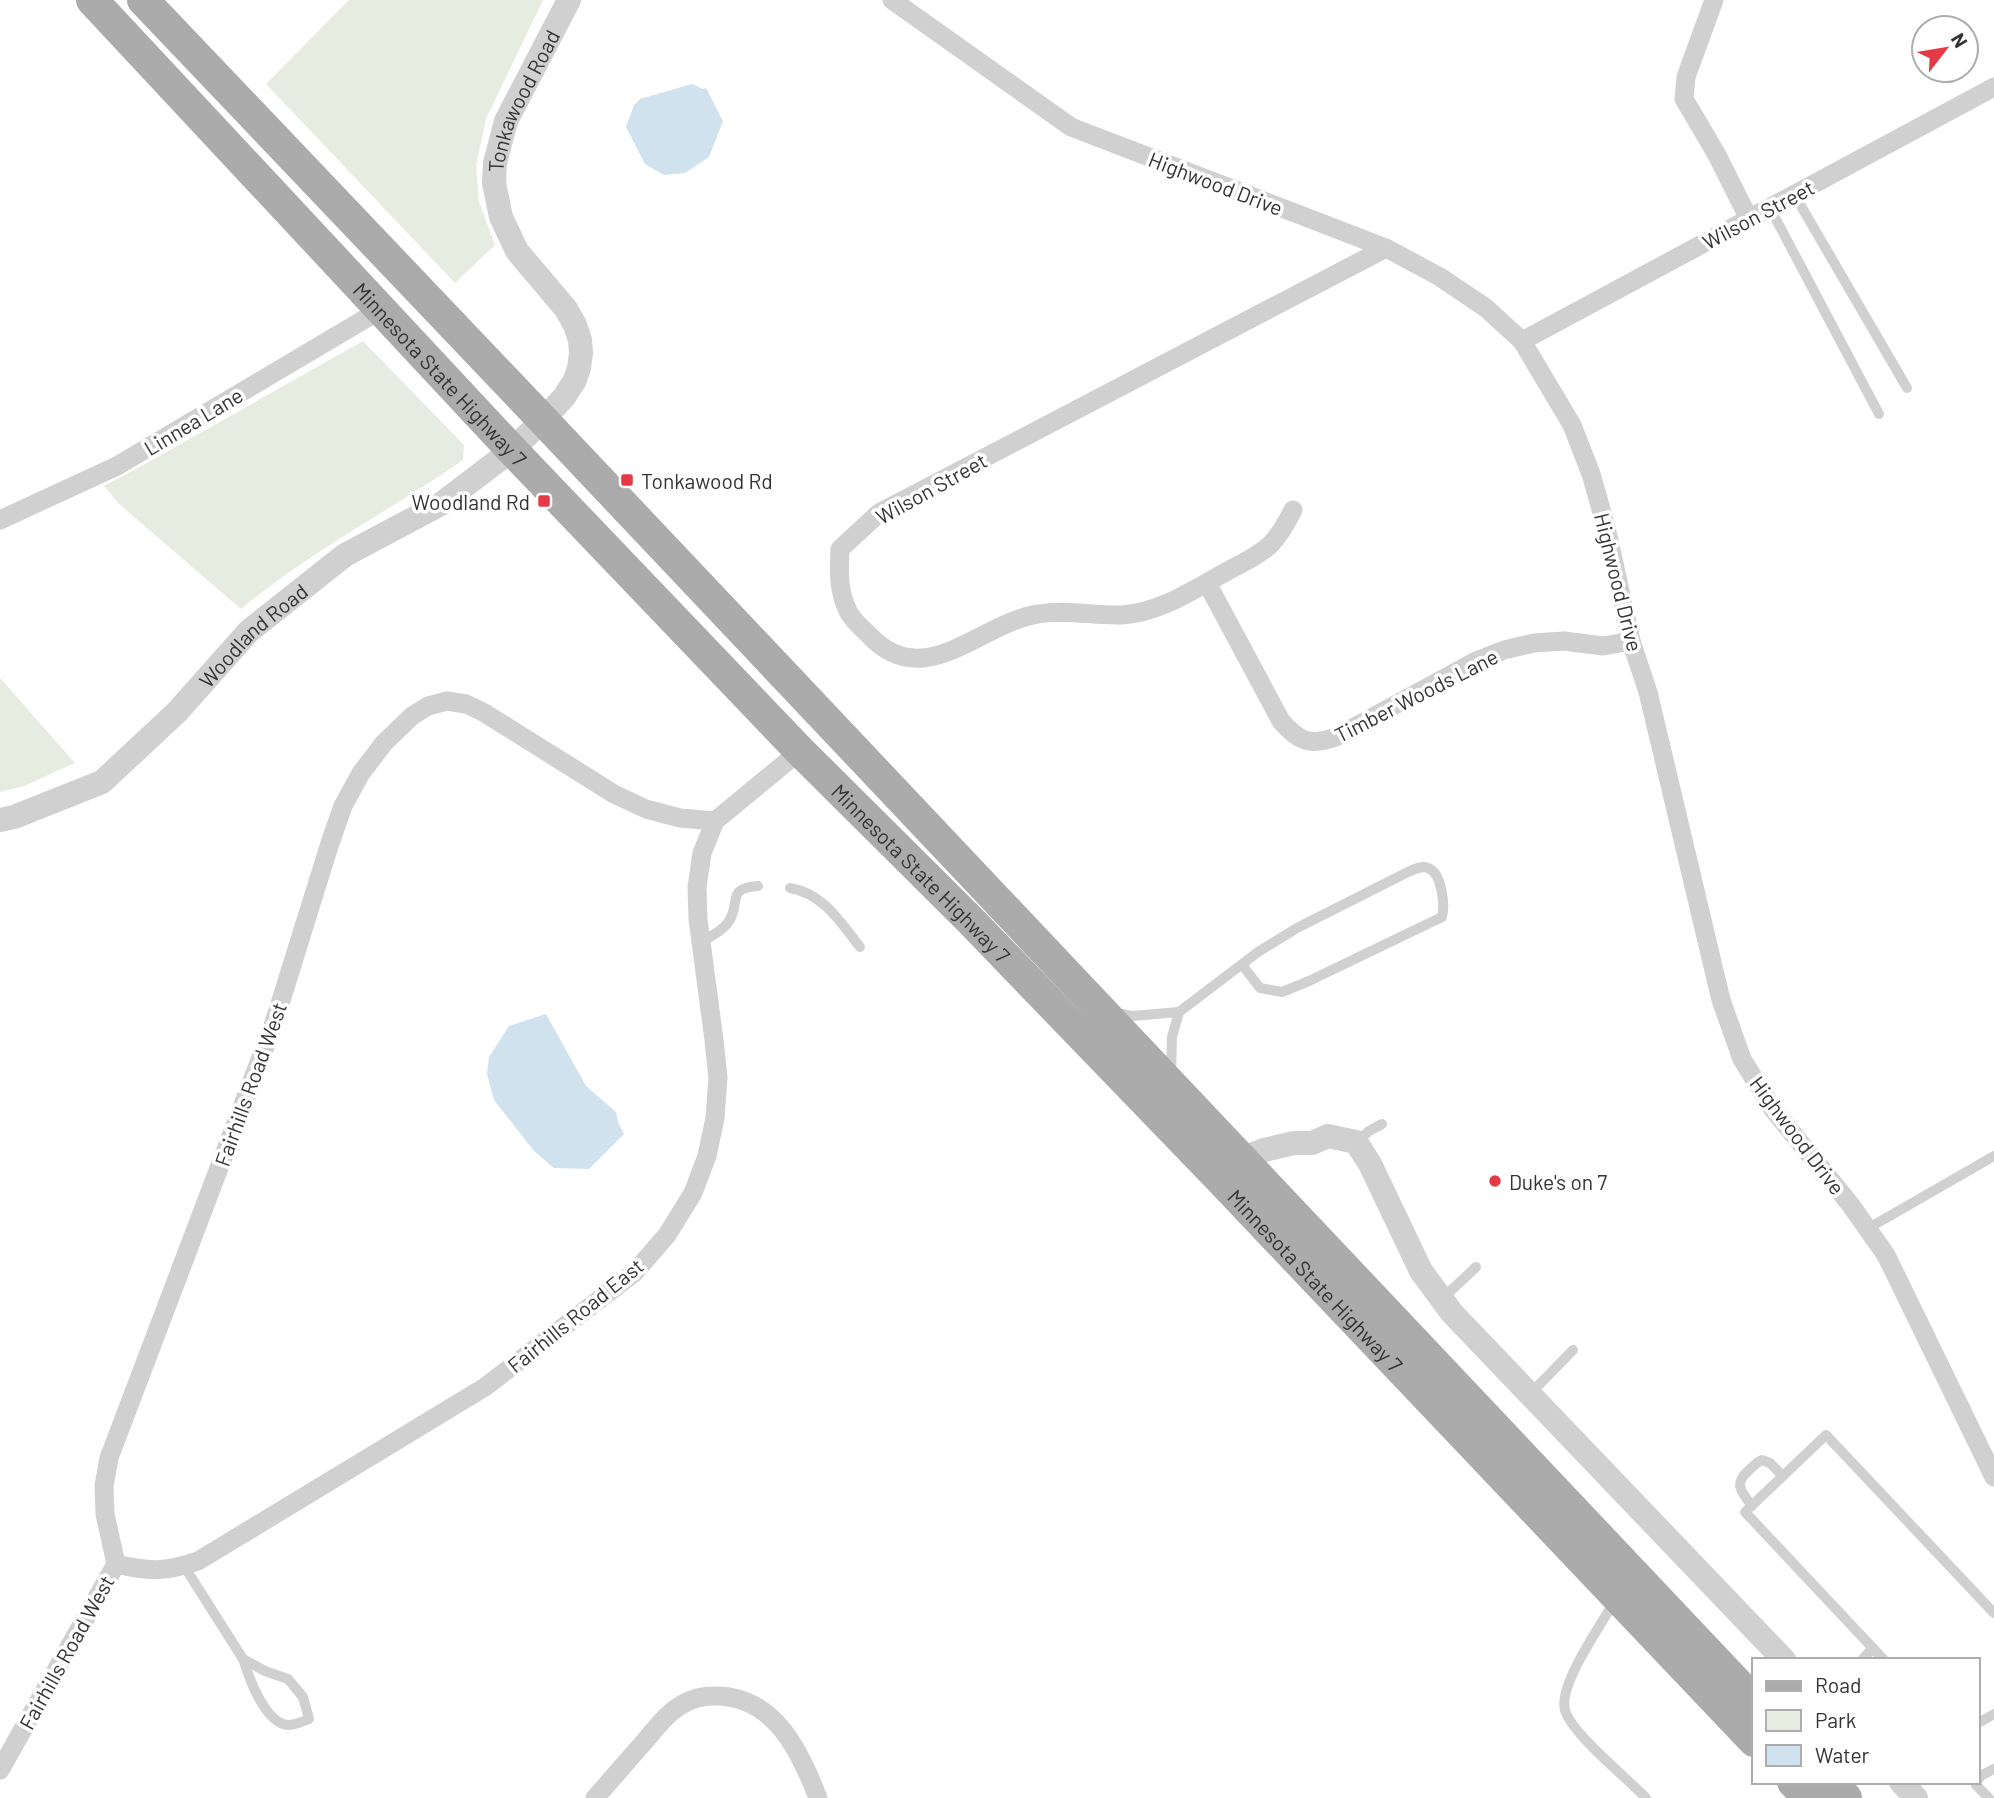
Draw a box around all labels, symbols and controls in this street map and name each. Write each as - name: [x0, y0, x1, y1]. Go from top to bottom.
- north arrow: [1910, 14, 1980, 84]
- street label: Tonkawood Road: [482, 25, 564, 173]
- text: N: [1947, 29, 1973, 51]
- street label: Highwood Drive: [1145, 146, 1287, 220]
- street label: Wilson Street: [1698, 174, 1818, 254]
- street label: Minnesota State Highway 7: [349, 277, 532, 471]
- street label: Linnea Lane: [139, 382, 247, 460]
- street label: Wilson Street: [871, 447, 991, 529]
- place label: Tonkawood Rd: [641, 468, 773, 493]
- marker: Tonkawood Rd: [619, 472, 635, 488]
- place label: Woodland Rd: [412, 489, 530, 514]
- marker: Woodland Rd: [536, 493, 552, 509]
- street label: Highwood Drive: [1590, 510, 1648, 654]
- street label: Woodland Road: [193, 578, 312, 692]
- street label: Timber Woods Lane: [1330, 643, 1502, 747]
- street label: Minnesota State Highway 7: [827, 778, 1016, 967]
- street label: Fairhills Road West: [209, 999, 291, 1169]
- street label: Highwood Drive: [1745, 1071, 1851, 1199]
- place label: Duke's on 7: [1509, 1169, 1607, 1194]
- marker: Duke's on 7: [1487, 1173, 1503, 1189]
- street label: Minnesota State Highway 7: [1223, 1184, 1408, 1376]
- street label: Fairhills Road East: [502, 1253, 648, 1377]
- street label: Fairhills Road West: [13, 1571, 119, 1733]
- legend: [1752, 1658, 1980, 1784]
- text: Road: [1815, 1672, 1861, 1697]
- text: Park: [1815, 1707, 1856, 1732]
- text: Water: [1815, 1742, 1870, 1767]

